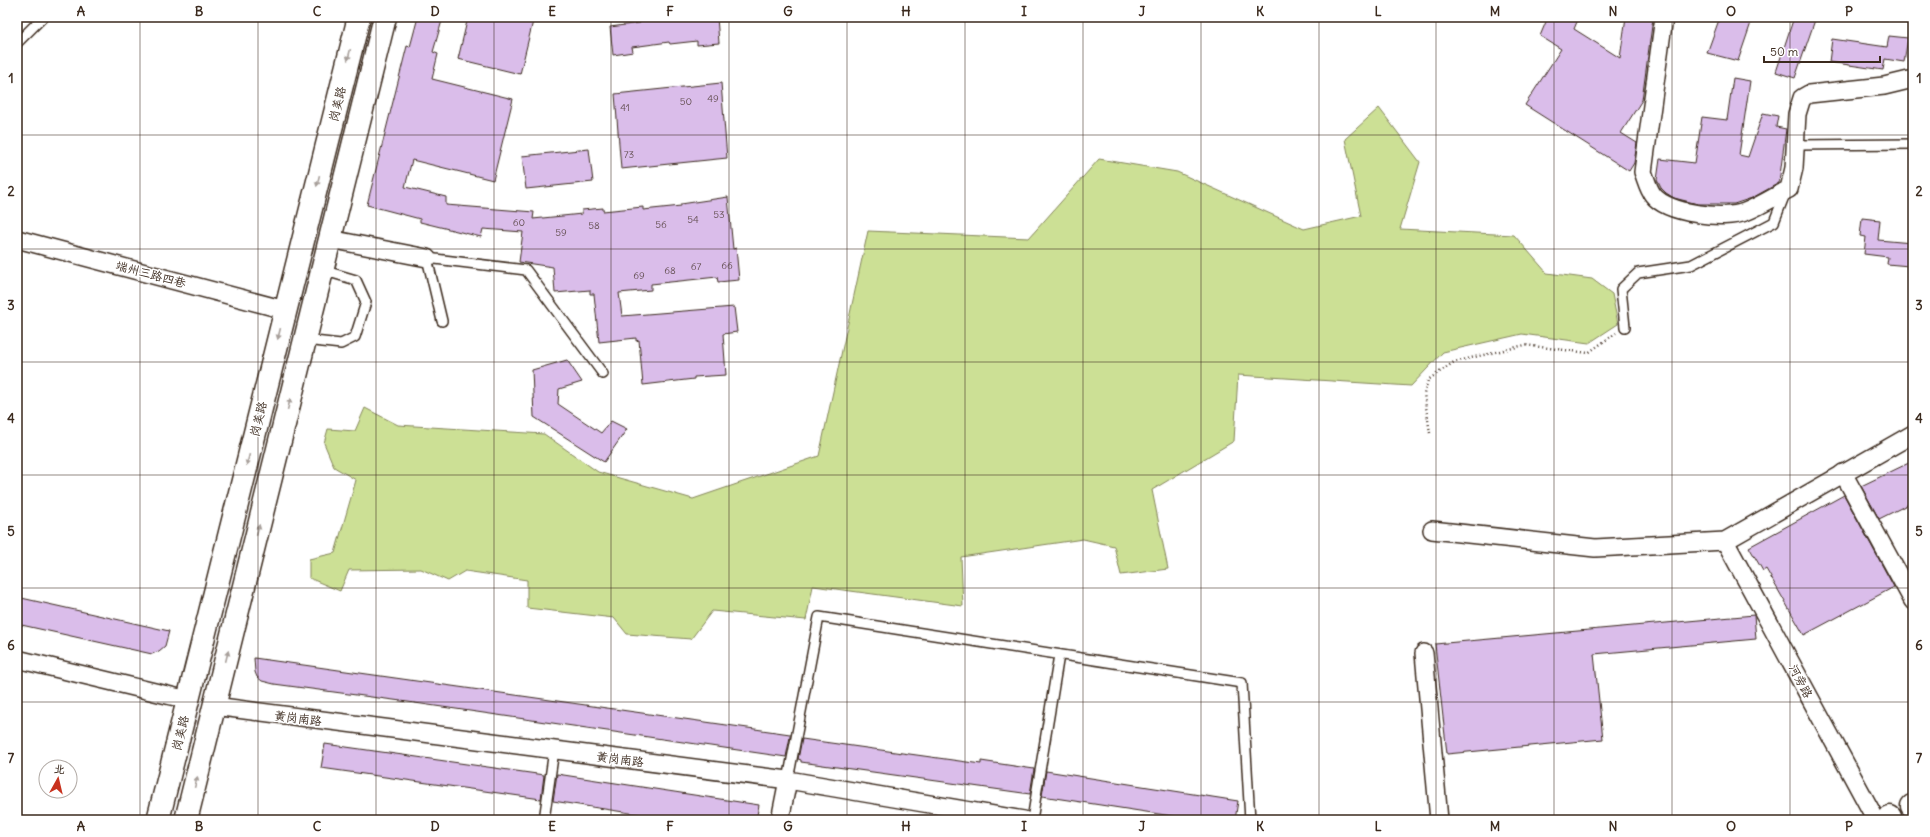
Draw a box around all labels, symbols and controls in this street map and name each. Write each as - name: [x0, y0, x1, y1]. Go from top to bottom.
- text: A: [77, 3, 86, 20]
- text: B: [195, 3, 204, 20]
- text: C: [313, 3, 322, 20]
- text: D: [430, 3, 440, 20]
- text: E: [548, 3, 556, 20]
- text: F: [666, 3, 674, 20]
- text: G: [783, 3, 793, 20]
- text: H: [901, 3, 911, 20]
- text: I: [1021, 3, 1027, 20]
- text: J: [1139, 3, 1146, 20]
- text: K: [1256, 3, 1265, 20]
- text: L: [1374, 3, 1382, 20]
- text: M: [1490, 3, 1500, 20]
- text: N: [1609, 3, 1617, 20]
- text: O: [1726, 3, 1736, 20]
- text: P: [1845, 3, 1853, 20]
- scale bar: [1764, 38, 1880, 64]
- text: 50 m: [1770, 44, 1799, 59]
- one-way arrow: [346, 49, 352, 61]
- text: 1: [8, 70, 14, 87]
- text: 1: [1916, 70, 1922, 87]
- street label: 岗美路: [325, 85, 349, 123]
- house number: 49: [707, 92, 719, 105]
- house number: 50: [680, 95, 692, 108]
- house number: 41: [620, 101, 630, 114]
- house number: 73: [624, 148, 635, 161]
- one-way arrow: [314, 175, 320, 187]
- text: 2: [7, 183, 15, 200]
- text: 2: [1915, 183, 1923, 200]
- house number: 53: [713, 208, 725, 221]
- house number: 54: [687, 213, 699, 226]
- house number: 60: [513, 216, 525, 229]
- house number: 56: [655, 218, 667, 231]
- house number: 58: [588, 219, 600, 232]
- house number: 59: [555, 226, 567, 239]
- street label: 端州三路四巷: [114, 257, 188, 291]
- house number: 66: [721, 259, 733, 272]
- house number: 67: [691, 260, 701, 273]
- house number: 68: [664, 264, 676, 277]
- house number: 69: [633, 269, 645, 282]
- text: 3: [7, 297, 15, 314]
- text: 3: [1915, 297, 1923, 314]
- one-way arrow: [276, 328, 282, 340]
- one-way arrow: [286, 397, 292, 409]
- street label: 岗美路: [246, 400, 270, 438]
- text: 4: [7, 410, 15, 427]
- text: 4: [1915, 410, 1923, 427]
- one-way arrow: [245, 455, 251, 467]
- text: 5: [7, 523, 15, 540]
- one-way arrow: [255, 523, 261, 535]
- text: 5: [1915, 523, 1923, 540]
- text: 6: [7, 637, 15, 654]
- text: 6: [1915, 637, 1923, 654]
- one-way arrow: [224, 650, 230, 662]
- street label: 河旁路: [1786, 662, 1816, 700]
- street label: 黄岗南路: [273, 708, 323, 728]
- street label: 岗美路: [168, 714, 192, 752]
- street label: 黄岗南路: [595, 749, 645, 769]
- text: 7: [8, 750, 15, 767]
- text: 7: [1916, 750, 1923, 767]
- north arrow: [38, 759, 78, 799]
- text: 北: [53, 761, 66, 777]
- one-way arrow: [193, 776, 199, 788]
- text: A: [77, 818, 86, 835]
- text: B: [195, 818, 204, 835]
- text: C: [313, 818, 322, 835]
- text: D: [430, 818, 440, 835]
- text: E: [548, 818, 556, 835]
- text: F: [666, 818, 674, 835]
- text: G: [783, 818, 793, 835]
- text: H: [901, 818, 911, 835]
- text: I: [1021, 818, 1027, 835]
- text: J: [1139, 818, 1146, 835]
- text: K: [1256, 818, 1265, 835]
- text: L: [1374, 818, 1382, 835]
- text: M: [1490, 818, 1500, 835]
- text: N: [1609, 818, 1617, 835]
- text: O: [1726, 818, 1736, 835]
- text: P: [1845, 818, 1853, 835]

